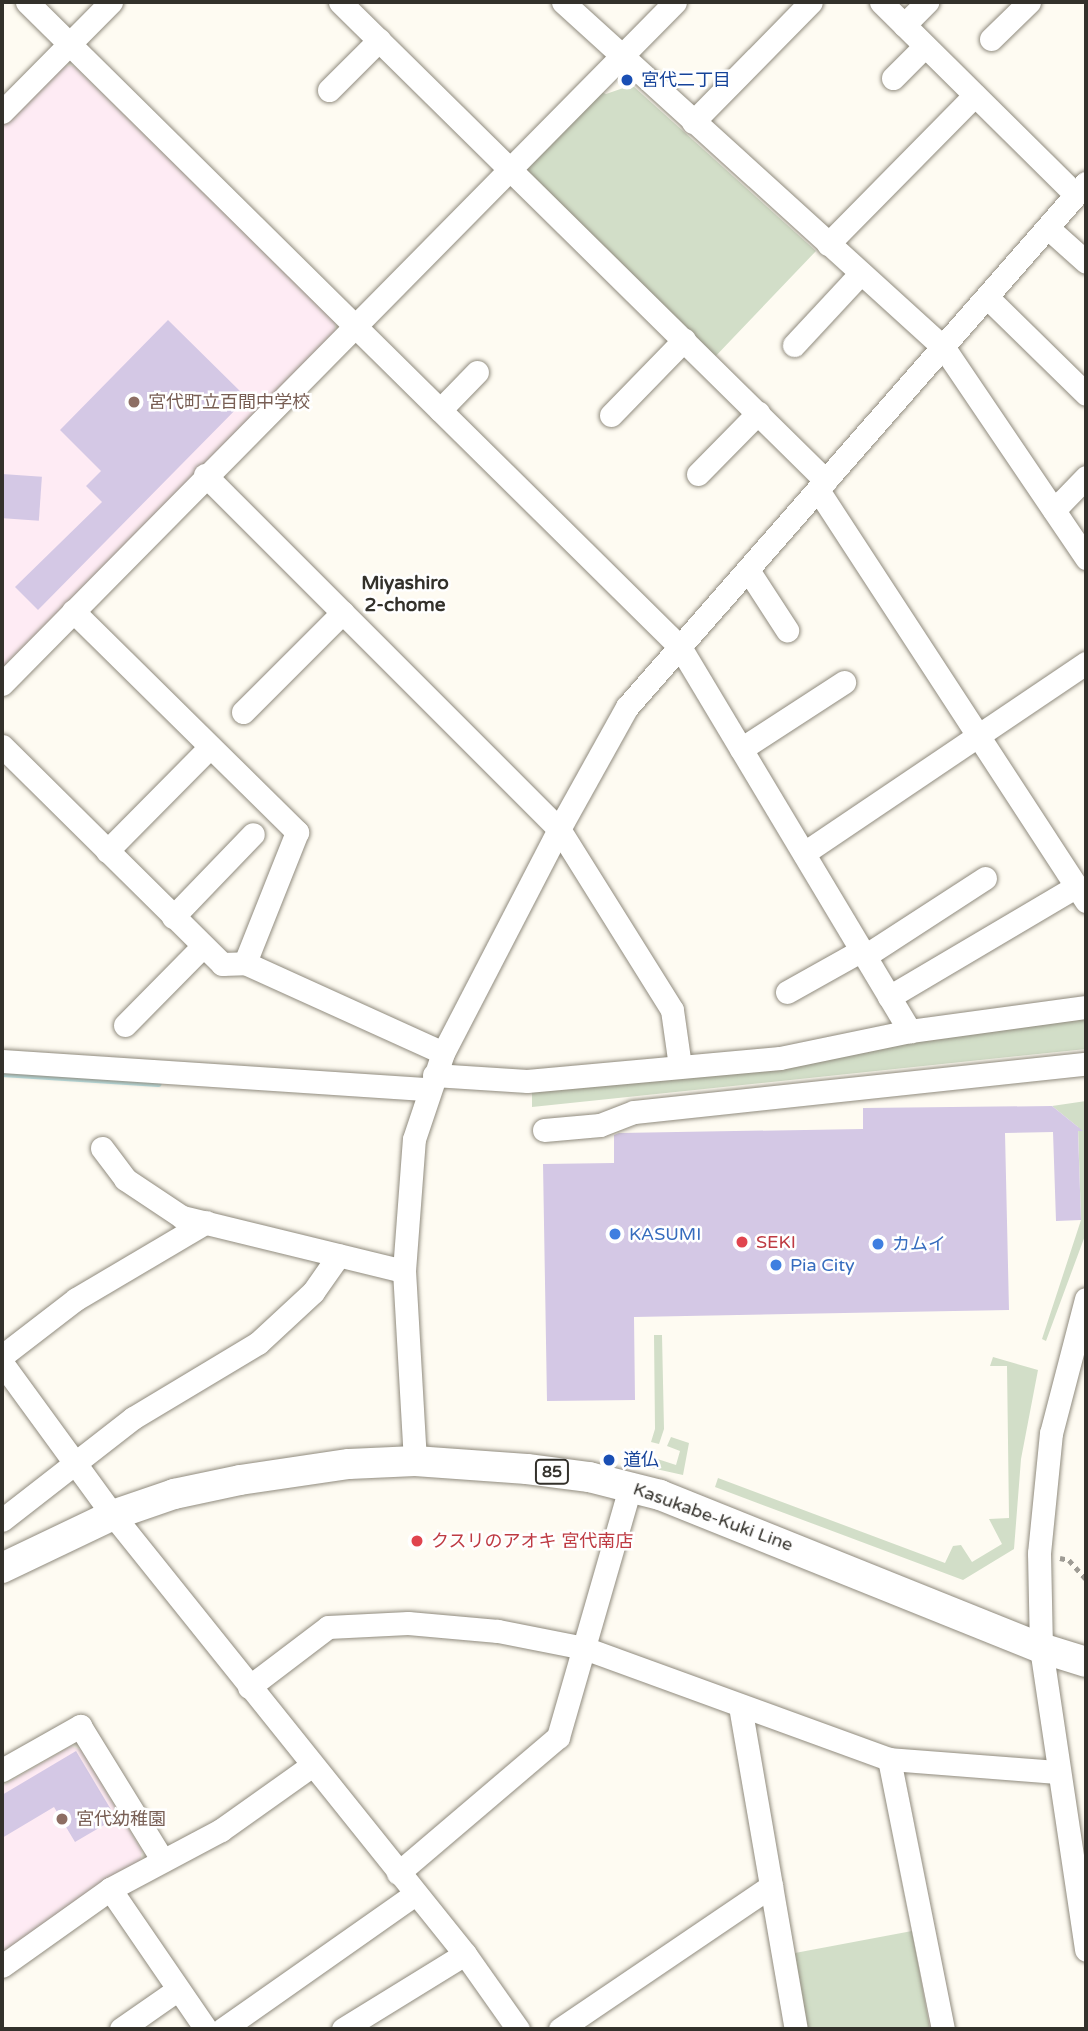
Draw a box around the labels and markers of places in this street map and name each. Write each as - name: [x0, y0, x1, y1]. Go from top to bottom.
- place label: 宮代二丁目: [641, 69, 731, 91]
- marker: 宮代二丁目: [619, 72, 635, 88]
- place label: 宮代町立百間中学校: [148, 391, 310, 413]
- marker: 宮代町立百間中学校: [126, 394, 142, 410]
- place label: KASUMI: [629, 1223, 701, 1245]
- marker: KASUMI: [607, 1226, 623, 1242]
- place label: SEKI: [756, 1231, 796, 1253]
- place label: カムイ: [892, 1233, 946, 1255]
- marker: SEKI: [734, 1234, 750, 1250]
- marker: カムイ: [870, 1236, 886, 1252]
- place label: Pia City: [790, 1254, 855, 1276]
- marker: Pia City: [768, 1257, 784, 1273]
- place label: 道仏: [623, 1449, 659, 1471]
- marker: 道仏: [601, 1452, 617, 1468]
- place label: クスリのアオキ 宮代南店: [431, 1530, 634, 1552]
- marker: クスリのアオキ 宮代南店: [409, 1533, 425, 1549]
- place label: 宮代幼稚園: [76, 1808, 166, 1830]
- marker: 宮代幼稚園: [54, 1811, 70, 1827]

